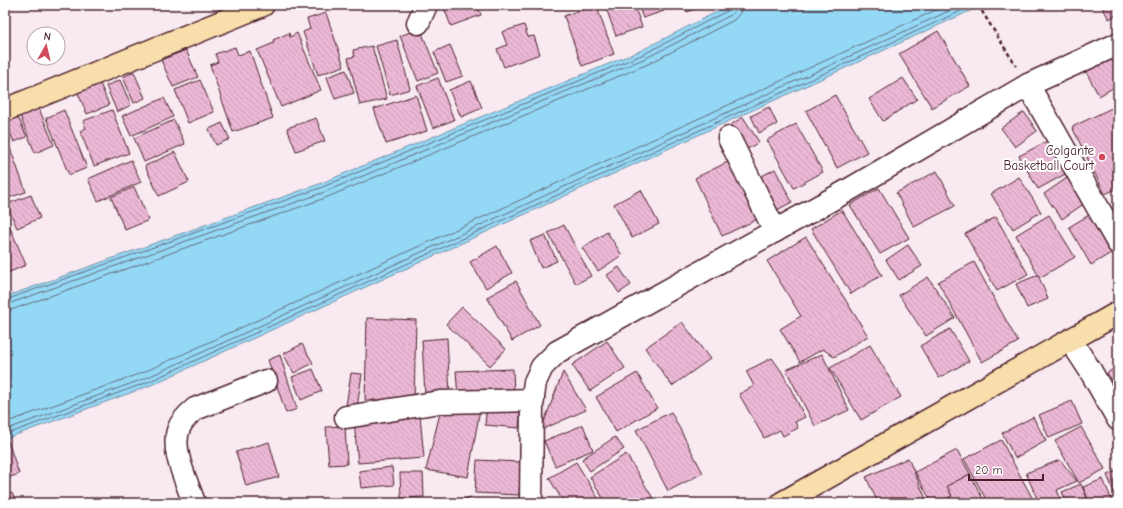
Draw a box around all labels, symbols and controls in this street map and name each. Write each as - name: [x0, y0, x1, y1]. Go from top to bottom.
- north arrow: [26, 26, 66, 66]
- text: N: [43, 30, 52, 44]
- place label: Colgante Basketball Court: [1003, 143, 1095, 173]
- marker: Colgante Basketball Court: [1097, 152, 1107, 162]
- scale bar: [969, 456, 1043, 482]
- text: 20 m: [975, 463, 1003, 477]

